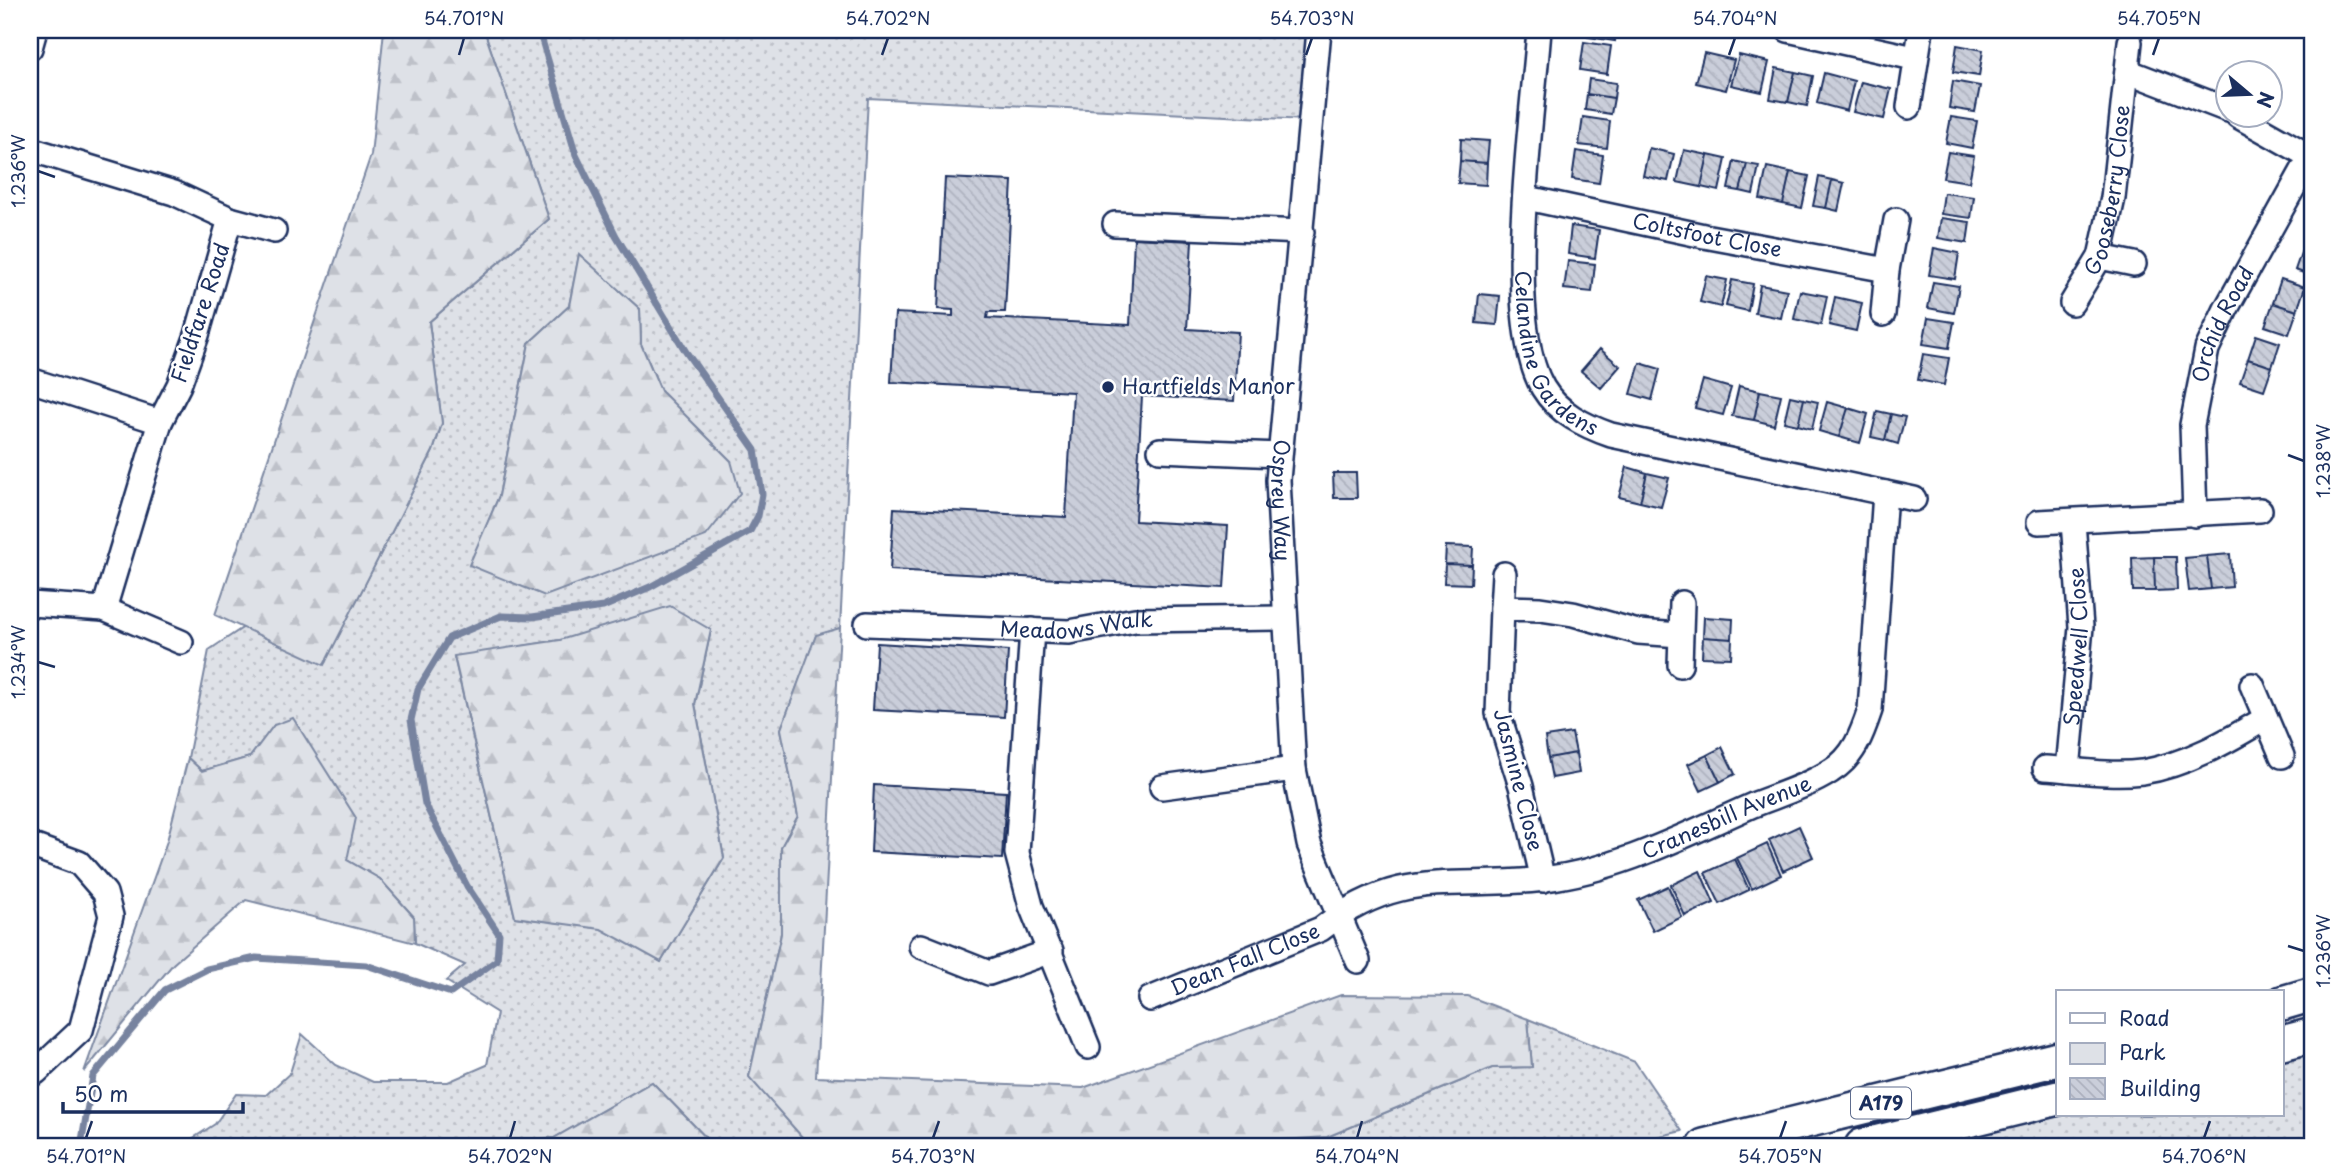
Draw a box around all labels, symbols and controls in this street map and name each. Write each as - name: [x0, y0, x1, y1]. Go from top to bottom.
- text: 54.701°N: [424, 4, 504, 31]
- text: 54.702°N: [845, 4, 931, 31]
- text: 54.703°N: [1270, 4, 1354, 31]
- text: 54.704°N: [1693, 4, 1777, 31]
- text: 54.705°N: [2117, 4, 2201, 31]
- north arrow: [2214, 60, 2284, 130]
- text: N: [2250, 88, 2282, 112]
- street label: Gooseberry Close: [2074, 103, 2137, 281]
- text: 1.236°W: [4, 134, 31, 208]
- street label: Coltsfoot Close: [1630, 203, 1785, 264]
- street label: Fieldfare Road: [161, 238, 237, 386]
- street label: Orchid Road: [2183, 260, 2261, 385]
- street label: Celandine Gardens: [1508, 270, 1604, 442]
- place label: Hartfields Manor: [1122, 369, 1295, 401]
- marker: Hartfields Manor: [1100, 379, 1116, 395]
- text: 1.238°W: [2309, 423, 2336, 498]
- street label: Osprey Way: [1264, 438, 1300, 562]
- street label: Speedwell Close: [2054, 566, 2095, 727]
- street label: Meadows Walk: [999, 602, 1153, 646]
- text: 1.234°W: [4, 624, 31, 699]
- street label: Jasmine Close: [1487, 705, 1553, 854]
- street label: Cranesbill Avenue: [1636, 766, 1816, 866]
- street label: Dean Fall Close: [1165, 913, 1324, 1003]
- text: 1.236°W: [2309, 914, 2336, 988]
- legend: [2056, 990, 2284, 1116]
- text: Road: [2119, 1001, 2170, 1033]
- text: Park: [2119, 1035, 2166, 1067]
- scale bar: [63, 1071, 243, 1115]
- text: Building: [2119, 1071, 2201, 1103]
- text: 50 m: [74, 1077, 128, 1109]
- road number: A179: [1851, 1088, 1911, 1119]
- text: 54.701°N: [46, 1142, 126, 1169]
- text: 54.702°N: [467, 1142, 553, 1169]
- text: 54.703°N: [891, 1142, 975, 1169]
- text: 54.704°N: [1315, 1142, 1399, 1169]
- text: 54.705°N: [1738, 1142, 1822, 1169]
- text: 54.706°N: [2161, 1142, 2247, 1169]

